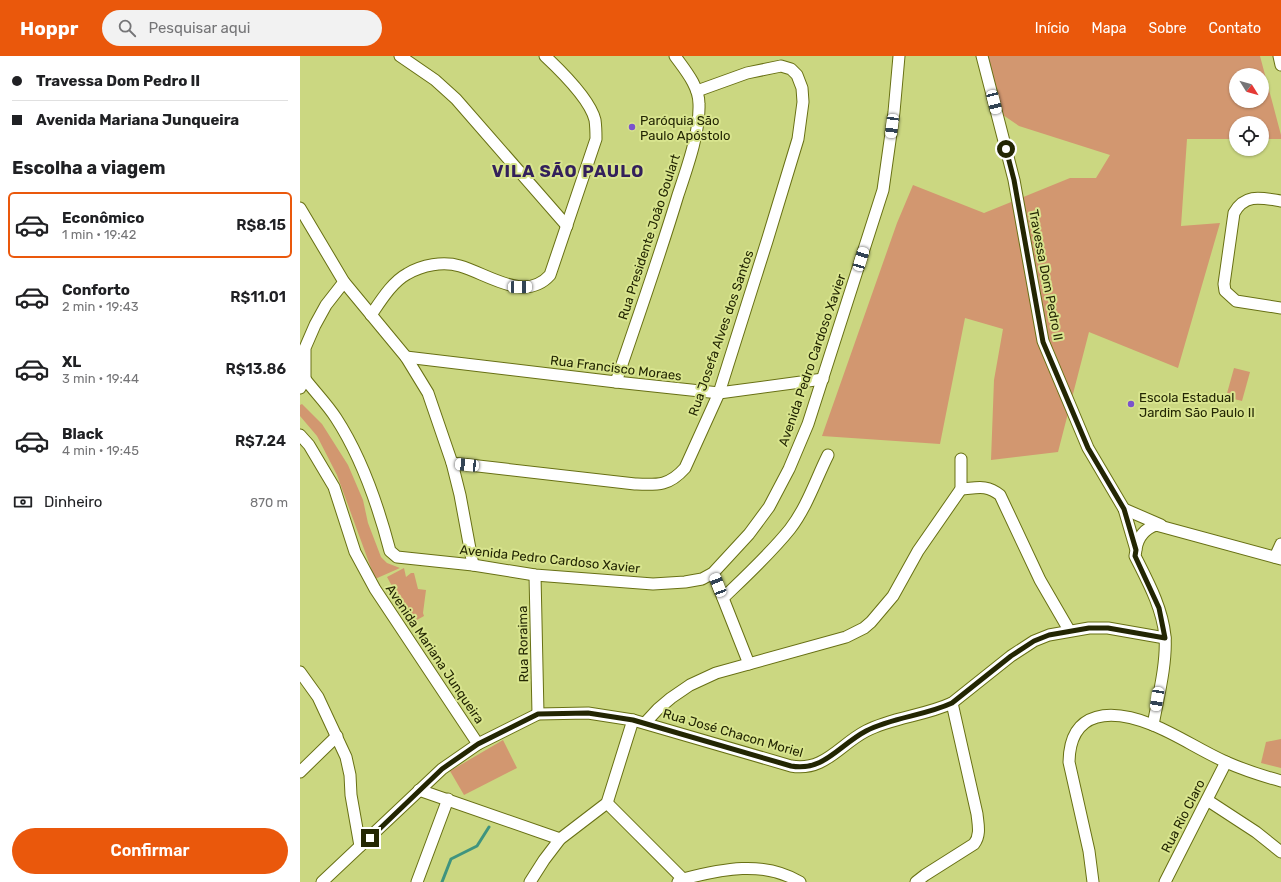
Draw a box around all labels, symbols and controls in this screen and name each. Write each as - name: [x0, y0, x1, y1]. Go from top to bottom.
- search box: [102, 10, 382, 46]
- text: Hoppr: [20, 17, 78, 40]
- icon: search: [116, 17, 138, 39]
- text: Pesquisar aqui: [148, 19, 250, 37]
- text: Início: [1035, 20, 1070, 37]
- text: Mapa: [1092, 20, 1127, 37]
- text: Sobre: [1149, 20, 1187, 37]
- text: Contato: [1209, 20, 1261, 37]
- north arrow: [1229, 68, 1269, 108]
- map controls: [1229, 68, 1269, 156]
- text: Travessa Dom Pedro II: [36, 72, 200, 90]
- car: [985, 89, 1003, 115]
- text: Avenida Mariana Junqueira: [36, 111, 239, 129]
- place label: Paróquia São Paulo Apóstolo: [640, 113, 730, 143]
- car: [885, 113, 899, 139]
- button: locate: [1229, 116, 1269, 156]
- marker: Paróquia São Paulo Apóstolo: [627, 122, 637, 132]
- route start: [997, 140, 1015, 158]
- street label: Rua Presidente João Goulart: [615, 152, 683, 322]
- text: Escolha a viagem: [12, 157, 165, 179]
- district label: VILA SÃO PAULO: [492, 161, 644, 181]
- icon: car: [14, 207, 50, 243]
- street label: Travessa Dom Pedro II: [1026, 208, 1066, 342]
- text: Econômico: [62, 209, 144, 227]
- text: R$8.15: [236, 216, 286, 234]
- text: 1 min · 19:42: [62, 227, 136, 242]
- car: [852, 246, 870, 272]
- street label: Rua Josefa Alves dos Santos: [686, 248, 757, 418]
- street label: Avenida Pedro Cardoso Xavier: [775, 272, 849, 448]
- icon: car: [14, 279, 50, 315]
- text: Conforto: [62, 281, 130, 299]
- car: [508, 281, 532, 293]
- text: R$11.01: [230, 288, 286, 306]
- text: 2 min · 19:43: [62, 299, 139, 314]
- icon: car: [14, 351, 50, 387]
- street label: Rua Francisco Moraes: [549, 352, 683, 384]
- text: XL: [62, 353, 81, 371]
- text: R$13.86: [225, 360, 286, 378]
- text: 3 min · 19:44: [62, 371, 139, 386]
- place label: Escola Estadual Jardim São Paulo II: [1139, 390, 1255, 420]
- marker: Escola Estadual Jardim São Paulo II: [1126, 399, 1136, 409]
- icon: car: [14, 423, 50, 459]
- text: Black: [62, 425, 103, 443]
- text: R$7.24: [235, 432, 286, 450]
- text: 4 min · 19:45: [62, 443, 139, 458]
- car: [454, 458, 480, 472]
- icon: cash: [12, 491, 34, 513]
- text: Dinheiro: [44, 493, 102, 511]
- text: 870 m: [250, 495, 288, 510]
- street label: Avenida Pedro Cardoso Xavier: [459, 542, 641, 576]
- car: [708, 572, 728, 598]
- street label: Avenida Mariana Junqueira: [383, 582, 487, 726]
- street label: Rua Roraima: [515, 606, 531, 682]
- car: [1149, 686, 1165, 712]
- street label: Rua José Chacon Moriel: [661, 706, 805, 760]
- street label: Rua Rio Claro: [1158, 777, 1208, 855]
- button: Confirmar: [12, 828, 288, 874]
- route end: [361, 829, 379, 847]

